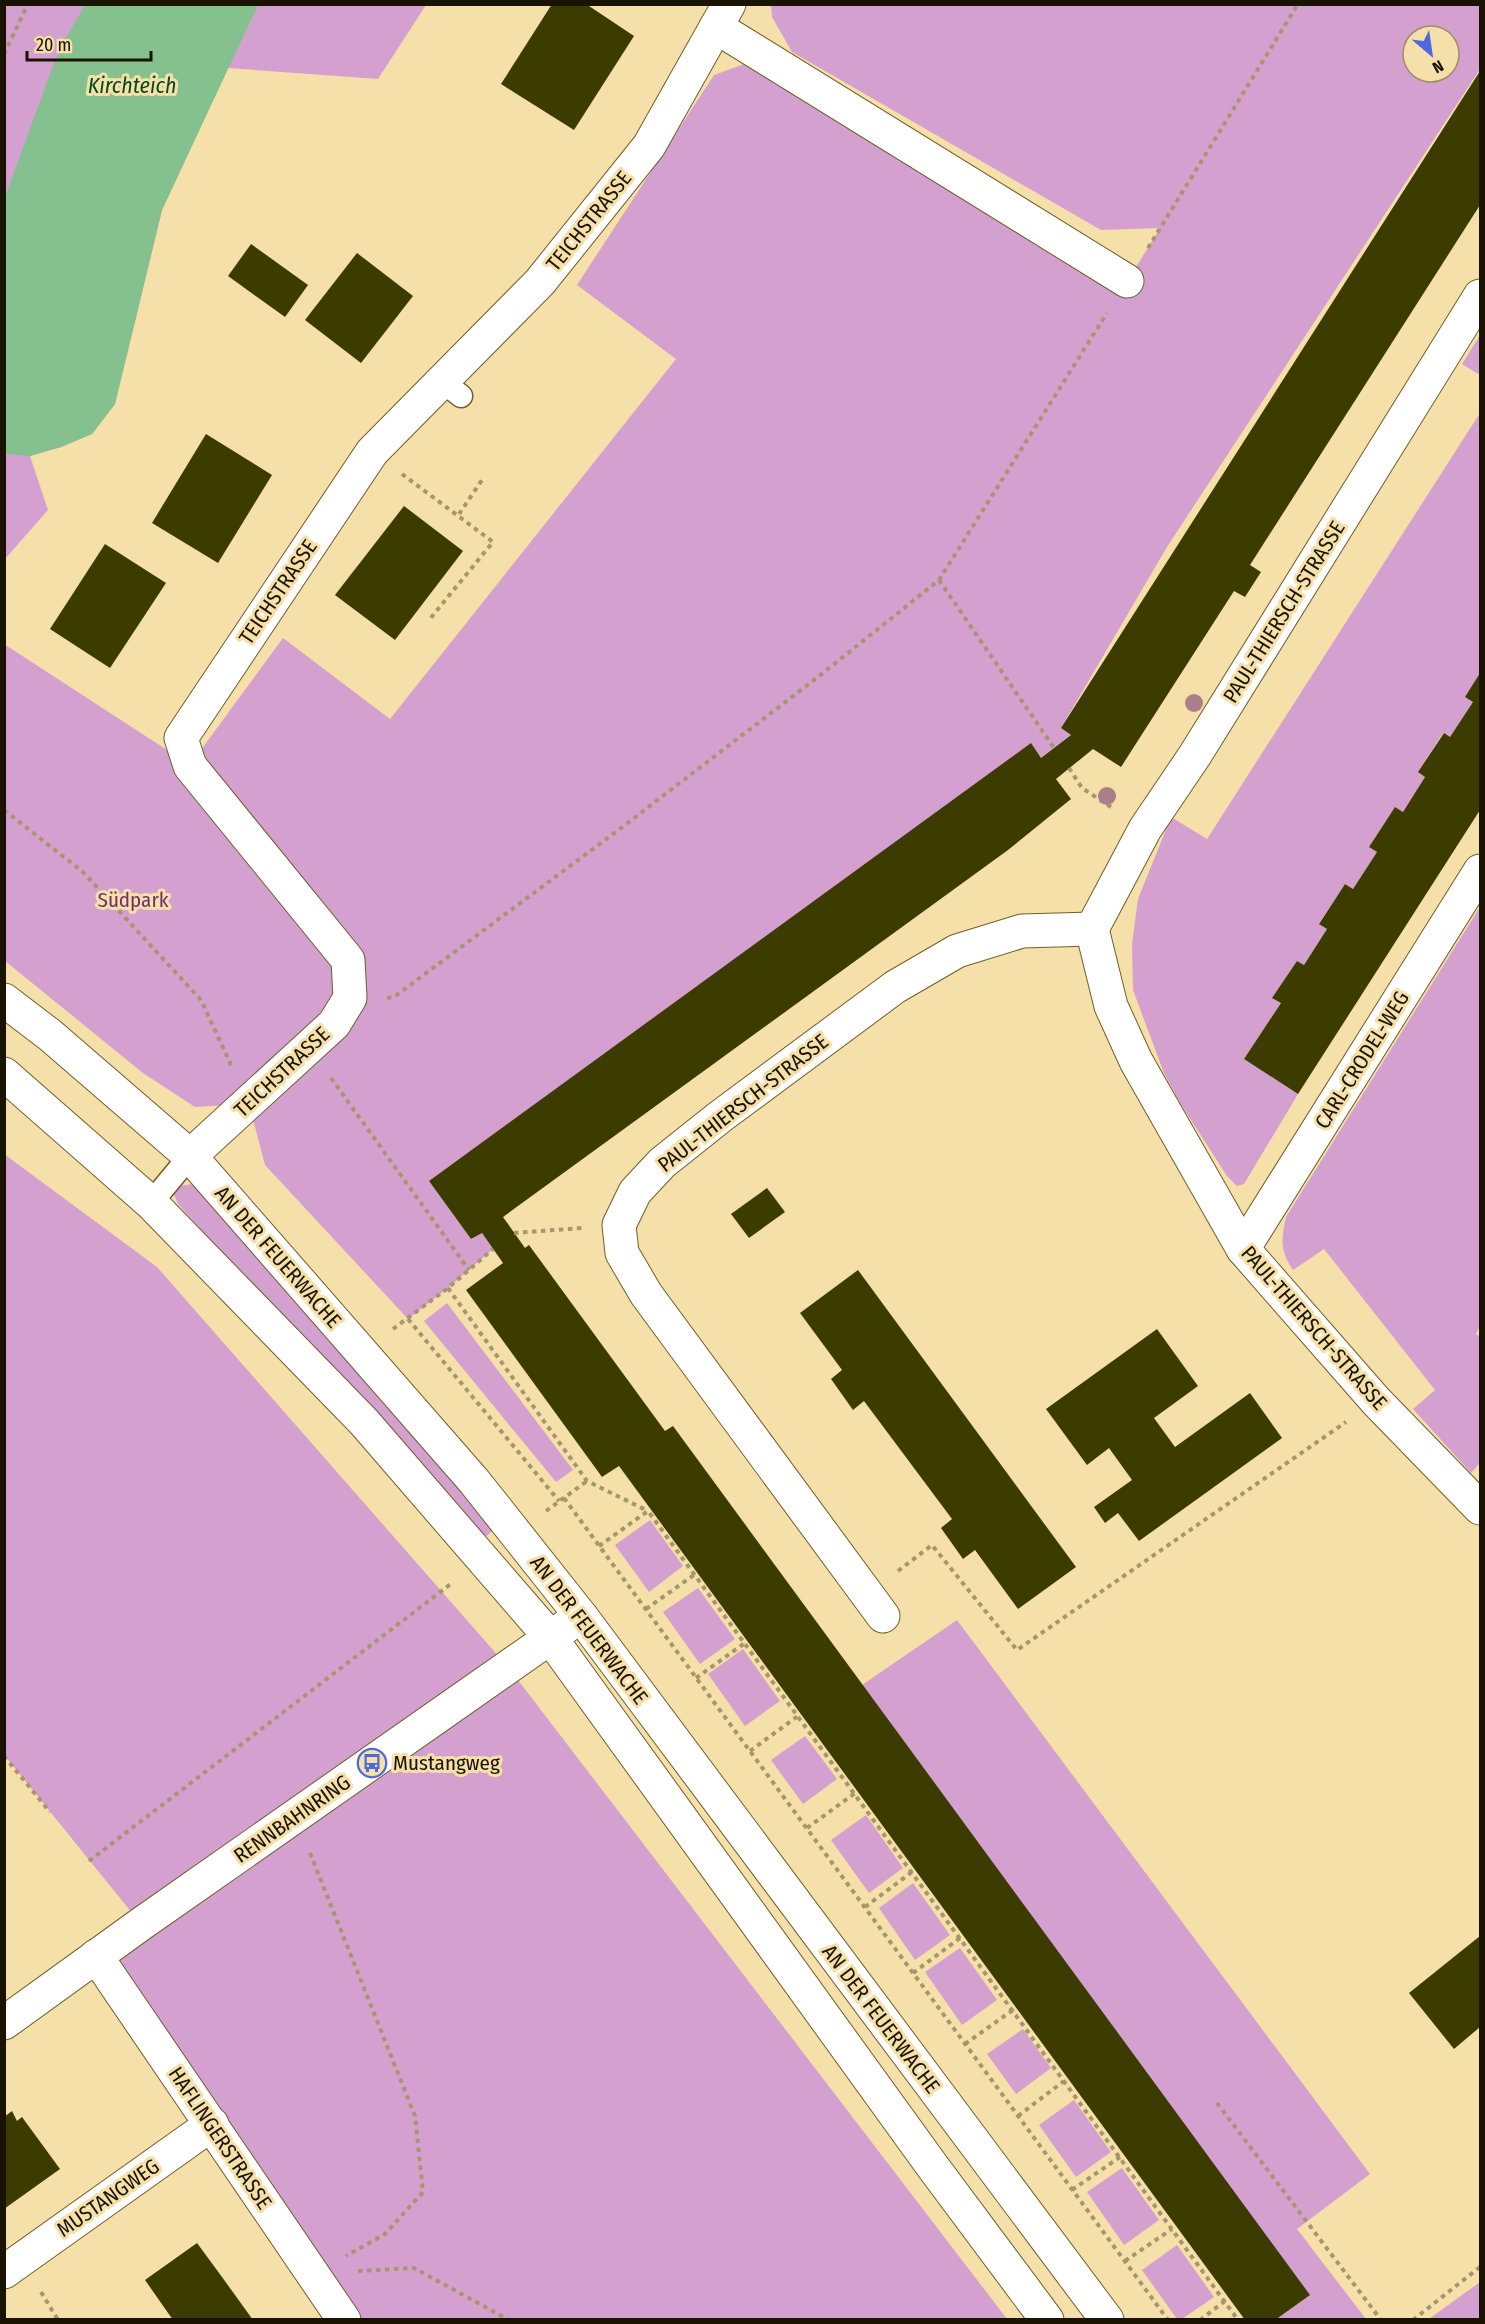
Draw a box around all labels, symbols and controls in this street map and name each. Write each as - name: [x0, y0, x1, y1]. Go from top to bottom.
- scale bar: [27, 24, 152, 62]
- north arrow: [1401, 24, 1461, 84]
- text: 20 m: [36, 34, 71, 56]
- text: N: [1429, 56, 1447, 77]
- water label: Kirchteich: [88, 72, 176, 99]
- street label: TEICHSTRASSE: [541, 166, 637, 276]
- street label: PAUL-THIERSCH-STRASSE: [1218, 516, 1351, 708]
- street label: TEICHSTRASSE: [233, 534, 323, 649]
- park label: Südpark: [97, 887, 169, 913]
- street label: CARL-CRODEL-WEG: [1309, 986, 1415, 1134]
- street label: TEICHSTRASSE: [229, 1021, 335, 1123]
- street label: PAUL-THIERSCH-STRASSE: [653, 1028, 834, 1178]
- street label: AN DER FEUERWACHE: [209, 1181, 347, 1333]
- street label: PAUL-THIERSCH-STRASSE: [1236, 1241, 1393, 1416]
- street label: AN DER FEUERWACHE: [525, 1550, 654, 1710]
- bus stop icon: Mustangweg: [356, 1747, 388, 1779]
- place label: Mustangweg: [393, 1750, 500, 1776]
- street label: RENNBAHNRING: [229, 1769, 355, 1869]
- street label: AN DER FEUERWACHE: [817, 1939, 946, 2099]
- street label: HAFLINGERSTRASSE: [163, 2062, 277, 2214]
- street label: MUSTANGWEG: [52, 2153, 164, 2243]

